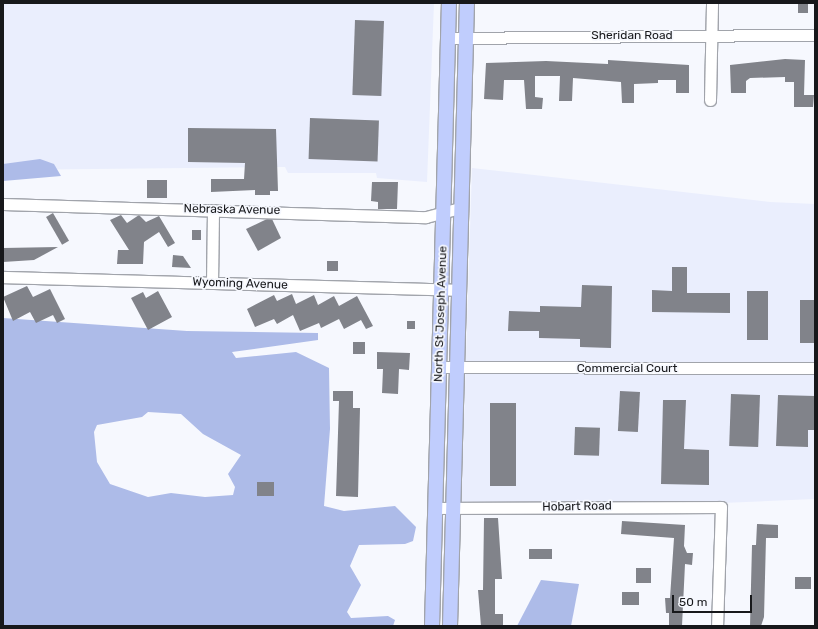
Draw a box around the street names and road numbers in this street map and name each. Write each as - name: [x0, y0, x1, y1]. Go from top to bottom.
- street label: Sheridan Road: [591, 29, 673, 43]
- street label: Nebraska Avenue: [183, 202, 281, 218]
- street label: North St Joseph Avenue: [431, 245, 451, 383]
- street label: Wyoming Avenue: [192, 275, 288, 293]
- street label: Commercial Court: [577, 362, 677, 376]
- street label: Hobart Road: [542, 499, 612, 515]

